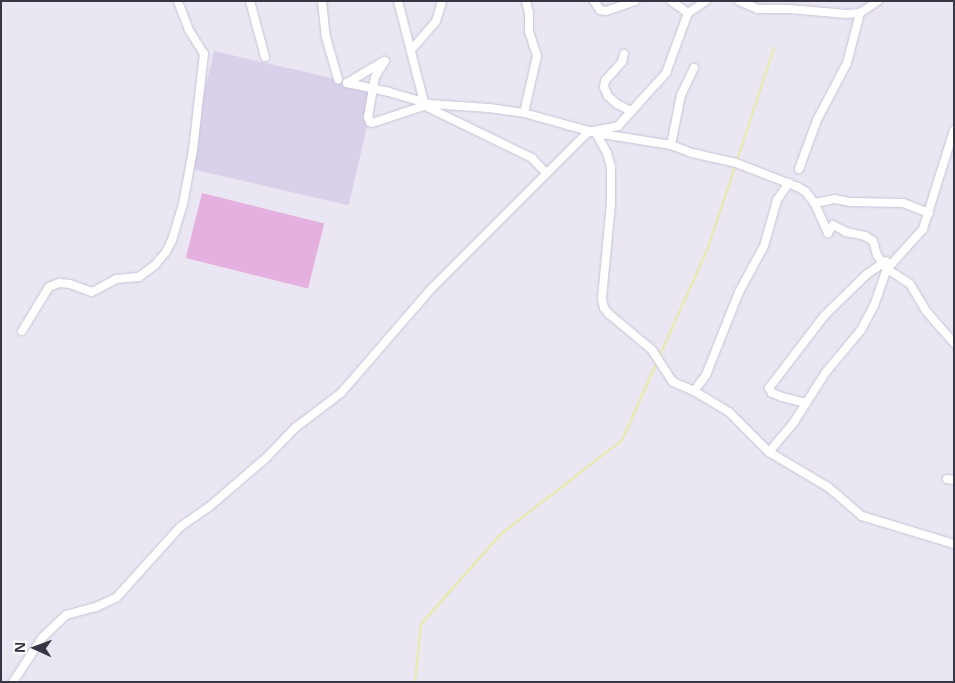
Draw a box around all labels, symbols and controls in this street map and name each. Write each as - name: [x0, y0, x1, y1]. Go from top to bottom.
- north arrow: [10, 623, 60, 673]
- text: N: [10, 641, 29, 653]

